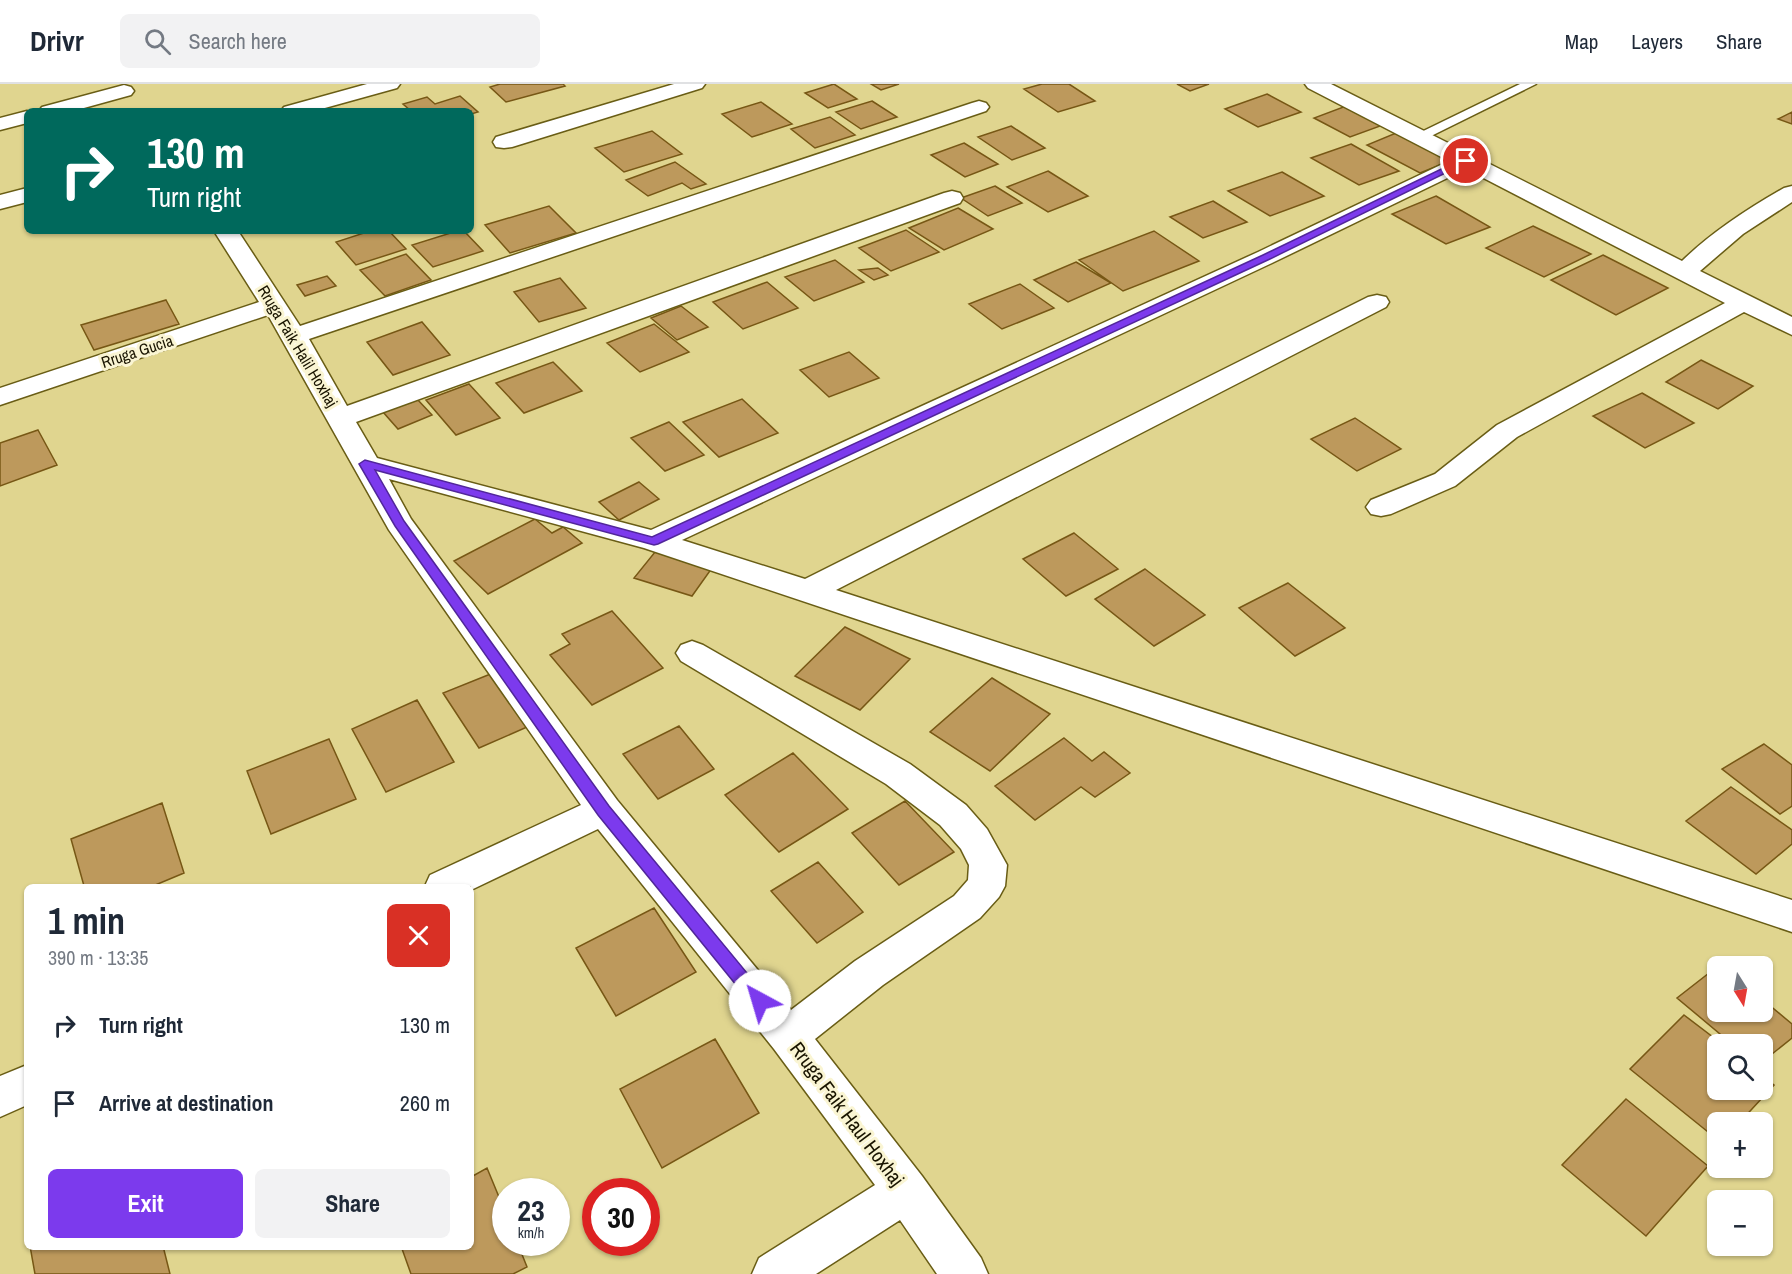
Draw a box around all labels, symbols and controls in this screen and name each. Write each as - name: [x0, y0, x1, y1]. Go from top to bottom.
- search box: [120, 14, 540, 68]
- text: Drivr: [30, 22, 84, 60]
- icon: search: [141, 25, 174, 58]
- text: Search here: [189, 26, 287, 56]
- text: Map: [1565, 27, 1598, 56]
- text: Layers: [1631, 27, 1683, 56]
- text: Share: [1716, 27, 1762, 56]
- text: 130 m: [147, 125, 245, 181]
- icon: right: [48, 132, 126, 210]
- pin: [1440, 135, 1491, 186]
- icon: arrive: [1449, 144, 1482, 177]
- text: Turn right: [147, 179, 241, 215]
- street label: Rruga Faik Halil Hoxhaj: [253, 281, 343, 411]
- street label: Rruga Gucia: [98, 329, 176, 373]
- text: 1 min: [48, 897, 125, 945]
- button: close: [387, 904, 450, 967]
- text: 390 m · 13:35: [48, 944, 148, 971]
- north arrow: [1707, 956, 1773, 1022]
- map controls: [1707, 956, 1773, 1256]
- position arrow: [728, 969, 792, 1033]
- icon: right: [48, 1009, 81, 1042]
- text: Turn right: [99, 1010, 183, 1040]
- text: 130 m: [400, 1010, 450, 1040]
- button: search: [1707, 1034, 1773, 1100]
- street label: Rruga Faik Haul Hoxhaj: [784, 1036, 911, 1191]
- icon: arrive: [48, 1087, 81, 1120]
- text: Arrive at destination: [99, 1088, 273, 1118]
- text: 260 m: [400, 1088, 450, 1118]
- button: +: [1707, 1112, 1773, 1178]
- button: Exit: [48, 1169, 243, 1238]
- button: Share: [255, 1169, 450, 1238]
- speed limit sign: 30: [582, 1178, 660, 1256]
- text: 23: [517, 1190, 545, 1230]
- button: −: [1707, 1190, 1773, 1256]
- text: km/h: [518, 1222, 544, 1243]

